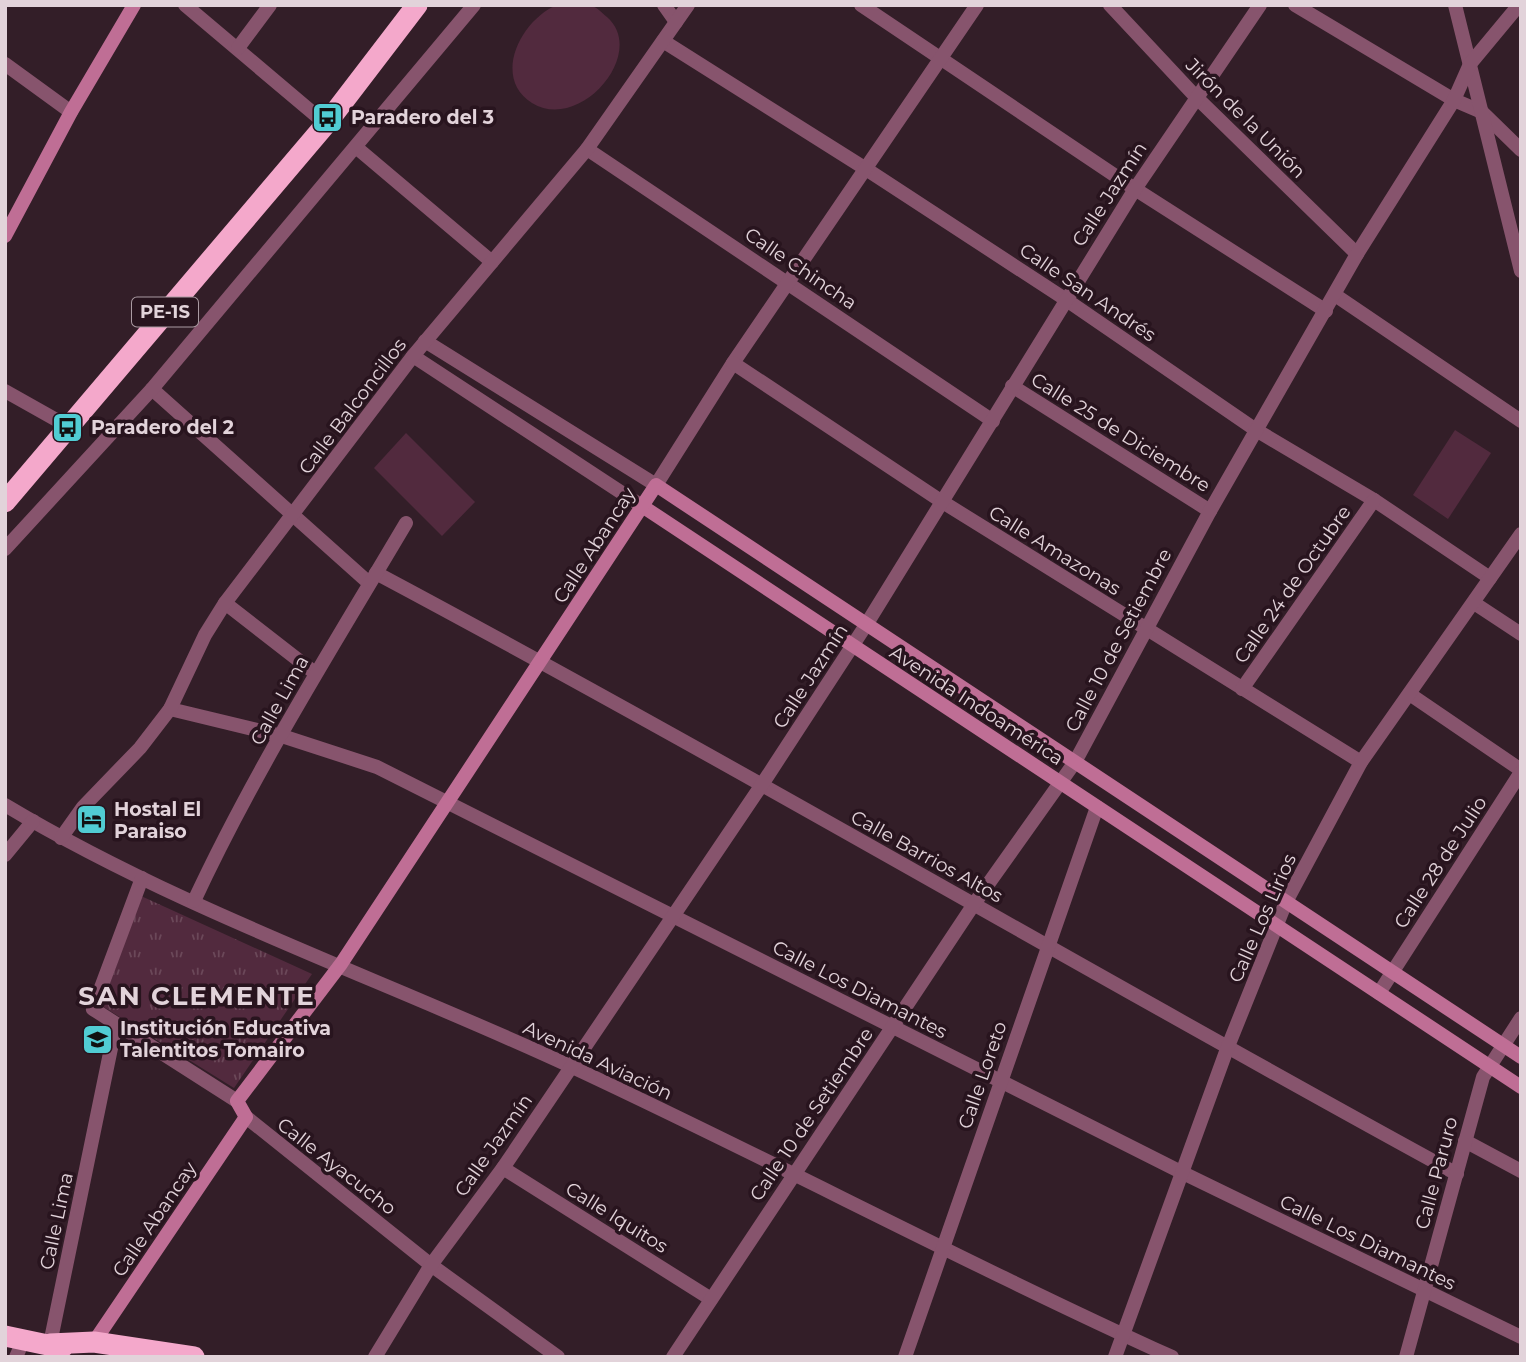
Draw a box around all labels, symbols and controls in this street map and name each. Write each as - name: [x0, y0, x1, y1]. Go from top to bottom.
- street label: Jirón de la Unión: [1180, 53, 1310, 183]
- bus stop icon: Paradero del 3: [311, 100, 345, 134]
- place label: Paradero del 3: [351, 106, 494, 129]
- street label: Calle Jazmín: [1067, 138, 1152, 251]
- street label: Calle Chincha: [740, 223, 861, 314]
- street label: Calle San Andrés: [1015, 238, 1160, 347]
- road number: PE-1S: [132, 298, 198, 326]
- street label: Calle Balconcillos: [294, 334, 411, 479]
- street label: Calle 25 de Diciembre: [1027, 368, 1215, 497]
- bus stop icon: Paradero del 2: [51, 410, 85, 444]
- place label: Paradero del 2: [91, 416, 234, 439]
- street label: Calle Abancay: [548, 482, 641, 608]
- street label: Calle Amazonas: [985, 501, 1125, 600]
- street label: Calle 24 de Octubre: [1229, 501, 1356, 668]
- street label: Calle 10 de Setiembre: [1060, 545, 1177, 736]
- street label: Calle Jazmín: [768, 620, 853, 733]
- street label: Avenida Indoamérica: [886, 641, 1068, 770]
- street label: Calle Lima: [245, 651, 313, 749]
- street label: Calle 28 de Julio: [1389, 792, 1492, 933]
- place label: Hostal El Paraiso: [114, 798, 201, 843]
- hotel icon: Hostal El Paraiso: [74, 803, 108, 837]
- street label: Calle Barrios Altos: [847, 805, 1007, 908]
- street label: Calle Los Lirios: [1224, 850, 1301, 986]
- street label: Calle Los Diamantes: [769, 935, 951, 1043]
- district label: SAN CLEMENTE: [78, 980, 316, 1012]
- street label: Avenida Aviación: [520, 1016, 676, 1105]
- place label: Institución Educativa Talentitos Tomairo: [120, 1017, 331, 1062]
- street label: Calle Loreto: [953, 1018, 1012, 1132]
- school or university icon: Institución Educativa Talentitos Tomairo: [80, 1022, 114, 1056]
- street label: Calle 10 de Setiembre: [745, 1023, 878, 1205]
- street label: Calle Jazmín: [450, 1090, 537, 1201]
- street label: Calle Ayacucho: [273, 1113, 401, 1220]
- street label: Calle Paruro: [1410, 1114, 1463, 1232]
- street label: Calle Abancay: [108, 1157, 202, 1281]
- street label: Calle Lima: [35, 1170, 78, 1272]
- street label: Calle Iquitos: [561, 1177, 672, 1258]
- street label: Calle Los Diamantes: [1276, 1190, 1459, 1295]

